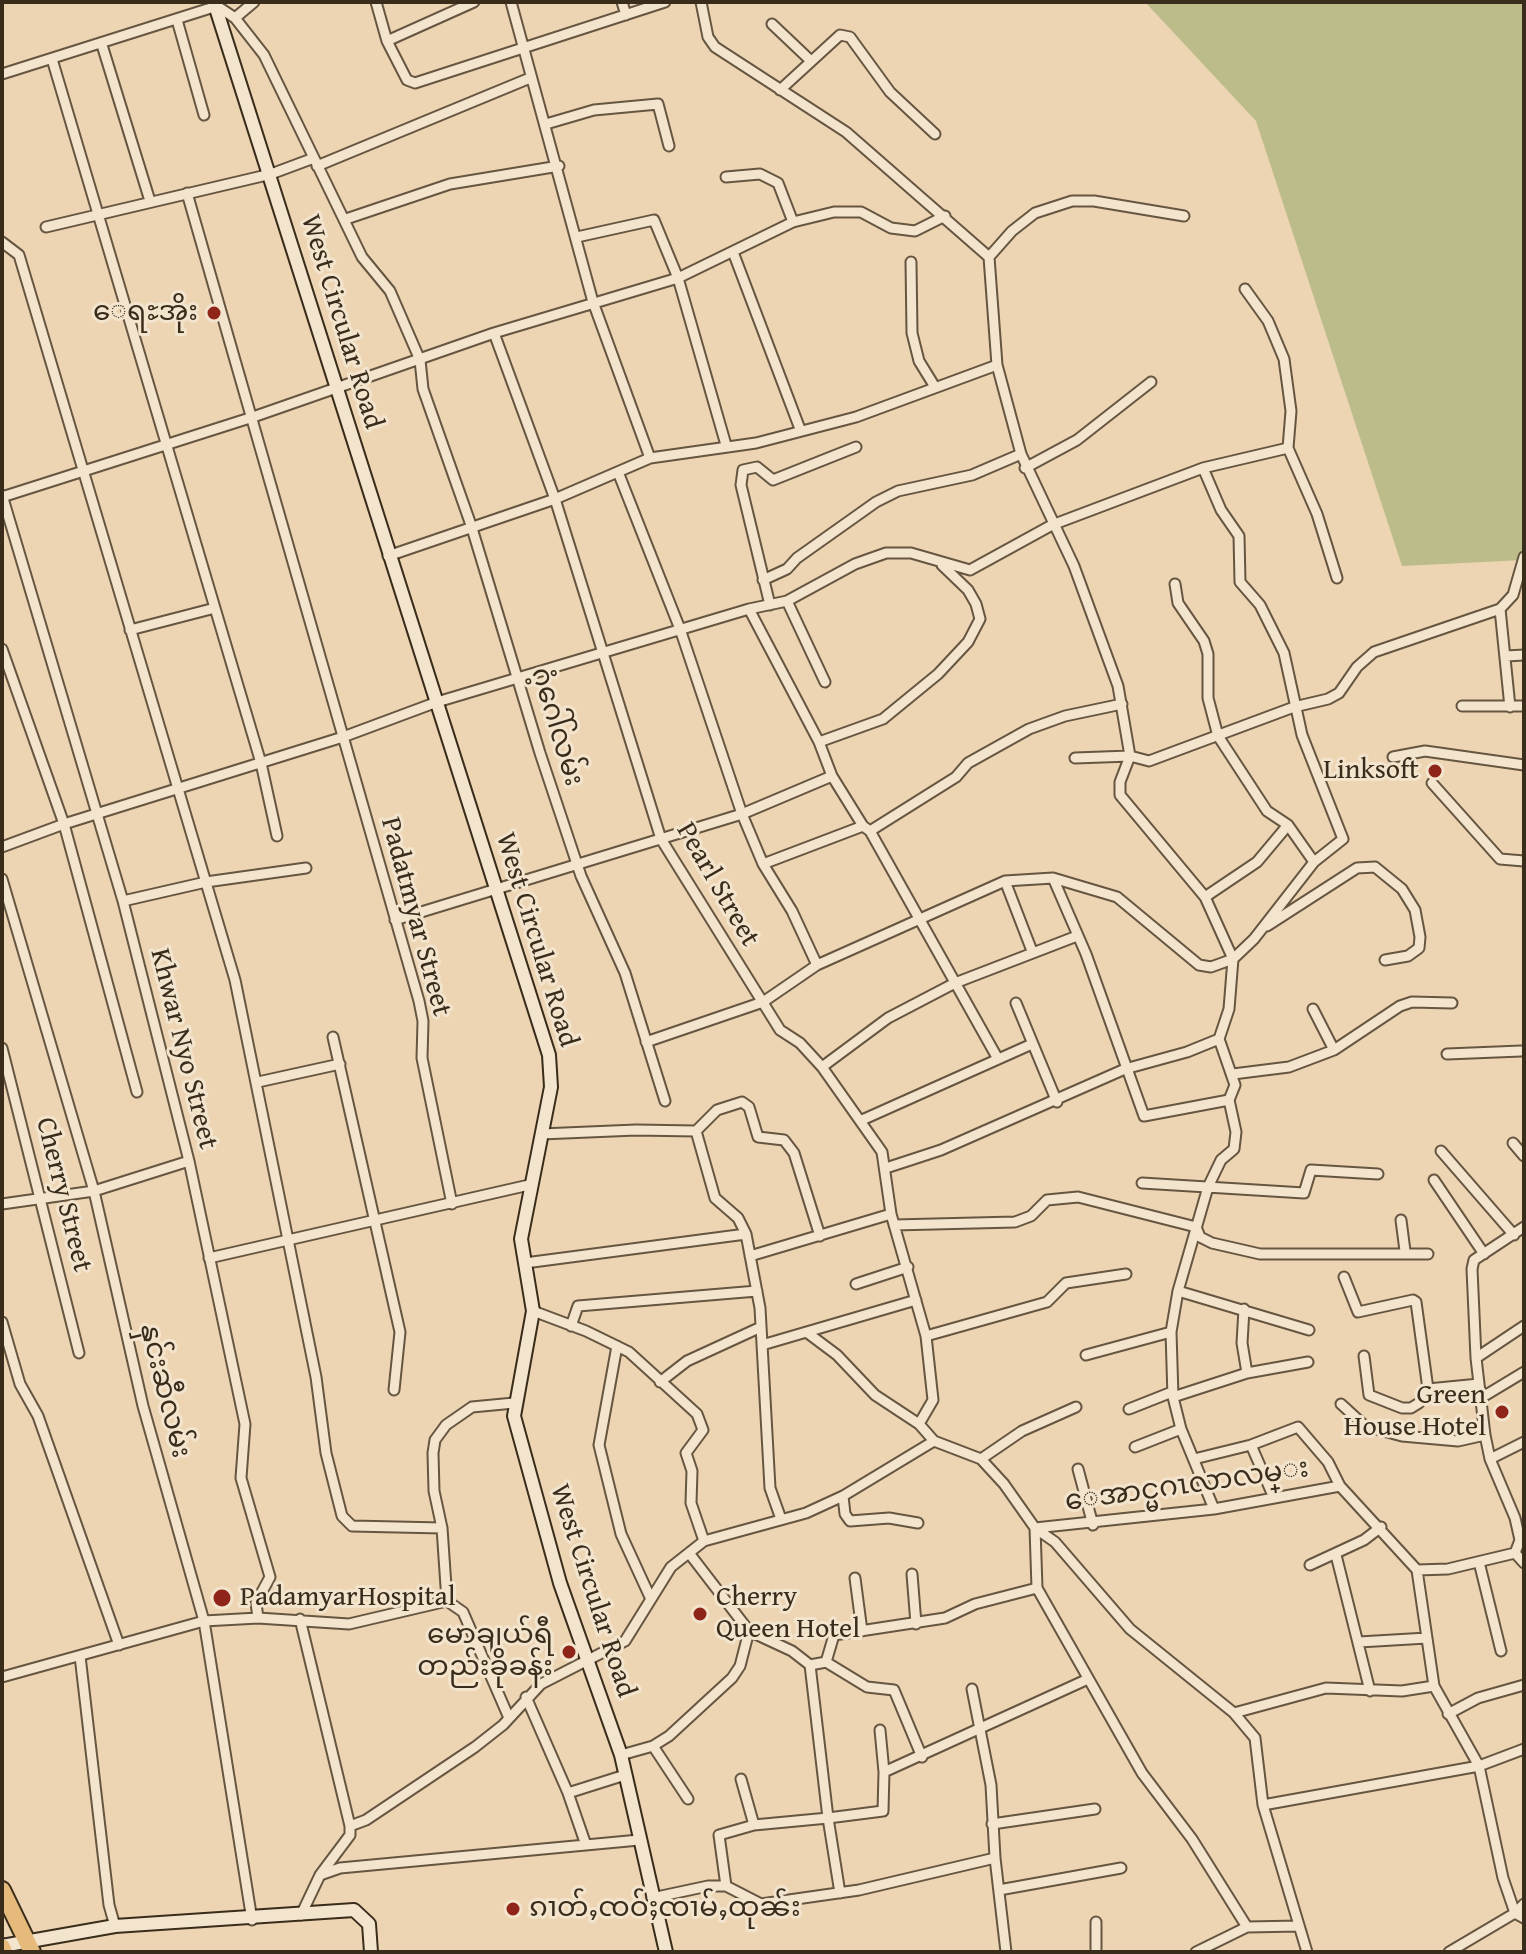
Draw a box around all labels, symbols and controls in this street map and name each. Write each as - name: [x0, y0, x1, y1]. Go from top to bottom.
- street label: West Circular Road: [292, 211, 390, 433]
- place label: ေရႊအိုး: [93, 296, 198, 330]
- marker: ေရႊအိုး: [205, 304, 223, 322]
- street label: ဂံ့ဂေါ်လမ်း: [522, 664, 590, 790]
- place label: Linksoft: [1323, 754, 1419, 788]
- marker: Linksoft: [1426, 762, 1444, 780]
- street label: Padatmyar Street: [372, 814, 458, 1020]
- street label: Pearl Street: [668, 817, 766, 953]
- street label: West Circular Road: [487, 829, 585, 1051]
- street label: Khwar Nyo Street: [142, 945, 224, 1153]
- street label: Cherry Street: [28, 1114, 98, 1276]
- street label: နှင်းဆီလမ်း: [131, 1320, 197, 1462]
- place label: Green House Hotel: [1344, 1379, 1486, 1445]
- marker: Green House Hotel: [1493, 1403, 1511, 1421]
- street label: ေအာင္မဂၤလာလမ္း: [1063, 1452, 1311, 1520]
- street label: West Circular Road: [542, 1480, 642, 1702]
- place label: PadamyarHospital: [240, 1581, 456, 1615]
- place label: Cherry Queen Hotel: [716, 1581, 860, 1647]
- marker: PadamyarHospital: [211, 1587, 233, 1609]
- marker: Cherry Queen Hotel: [691, 1605, 709, 1623]
- place label: မောချယ်ရီ တည်းခိုခန်း: [417, 1619, 553, 1685]
- marker: မောချယ်ရီ တည်းခိုခန်း: [560, 1643, 578, 1661]
- place label: ၵၢတ်ႇၸဝ်ႈၸၢမ်ႇထုၼ်း: [529, 1892, 801, 1926]
- marker: ၵၢတ်ႇၸဝ်ႈၸၢမ်ႇထုၼ်း: [504, 1900, 522, 1918]

